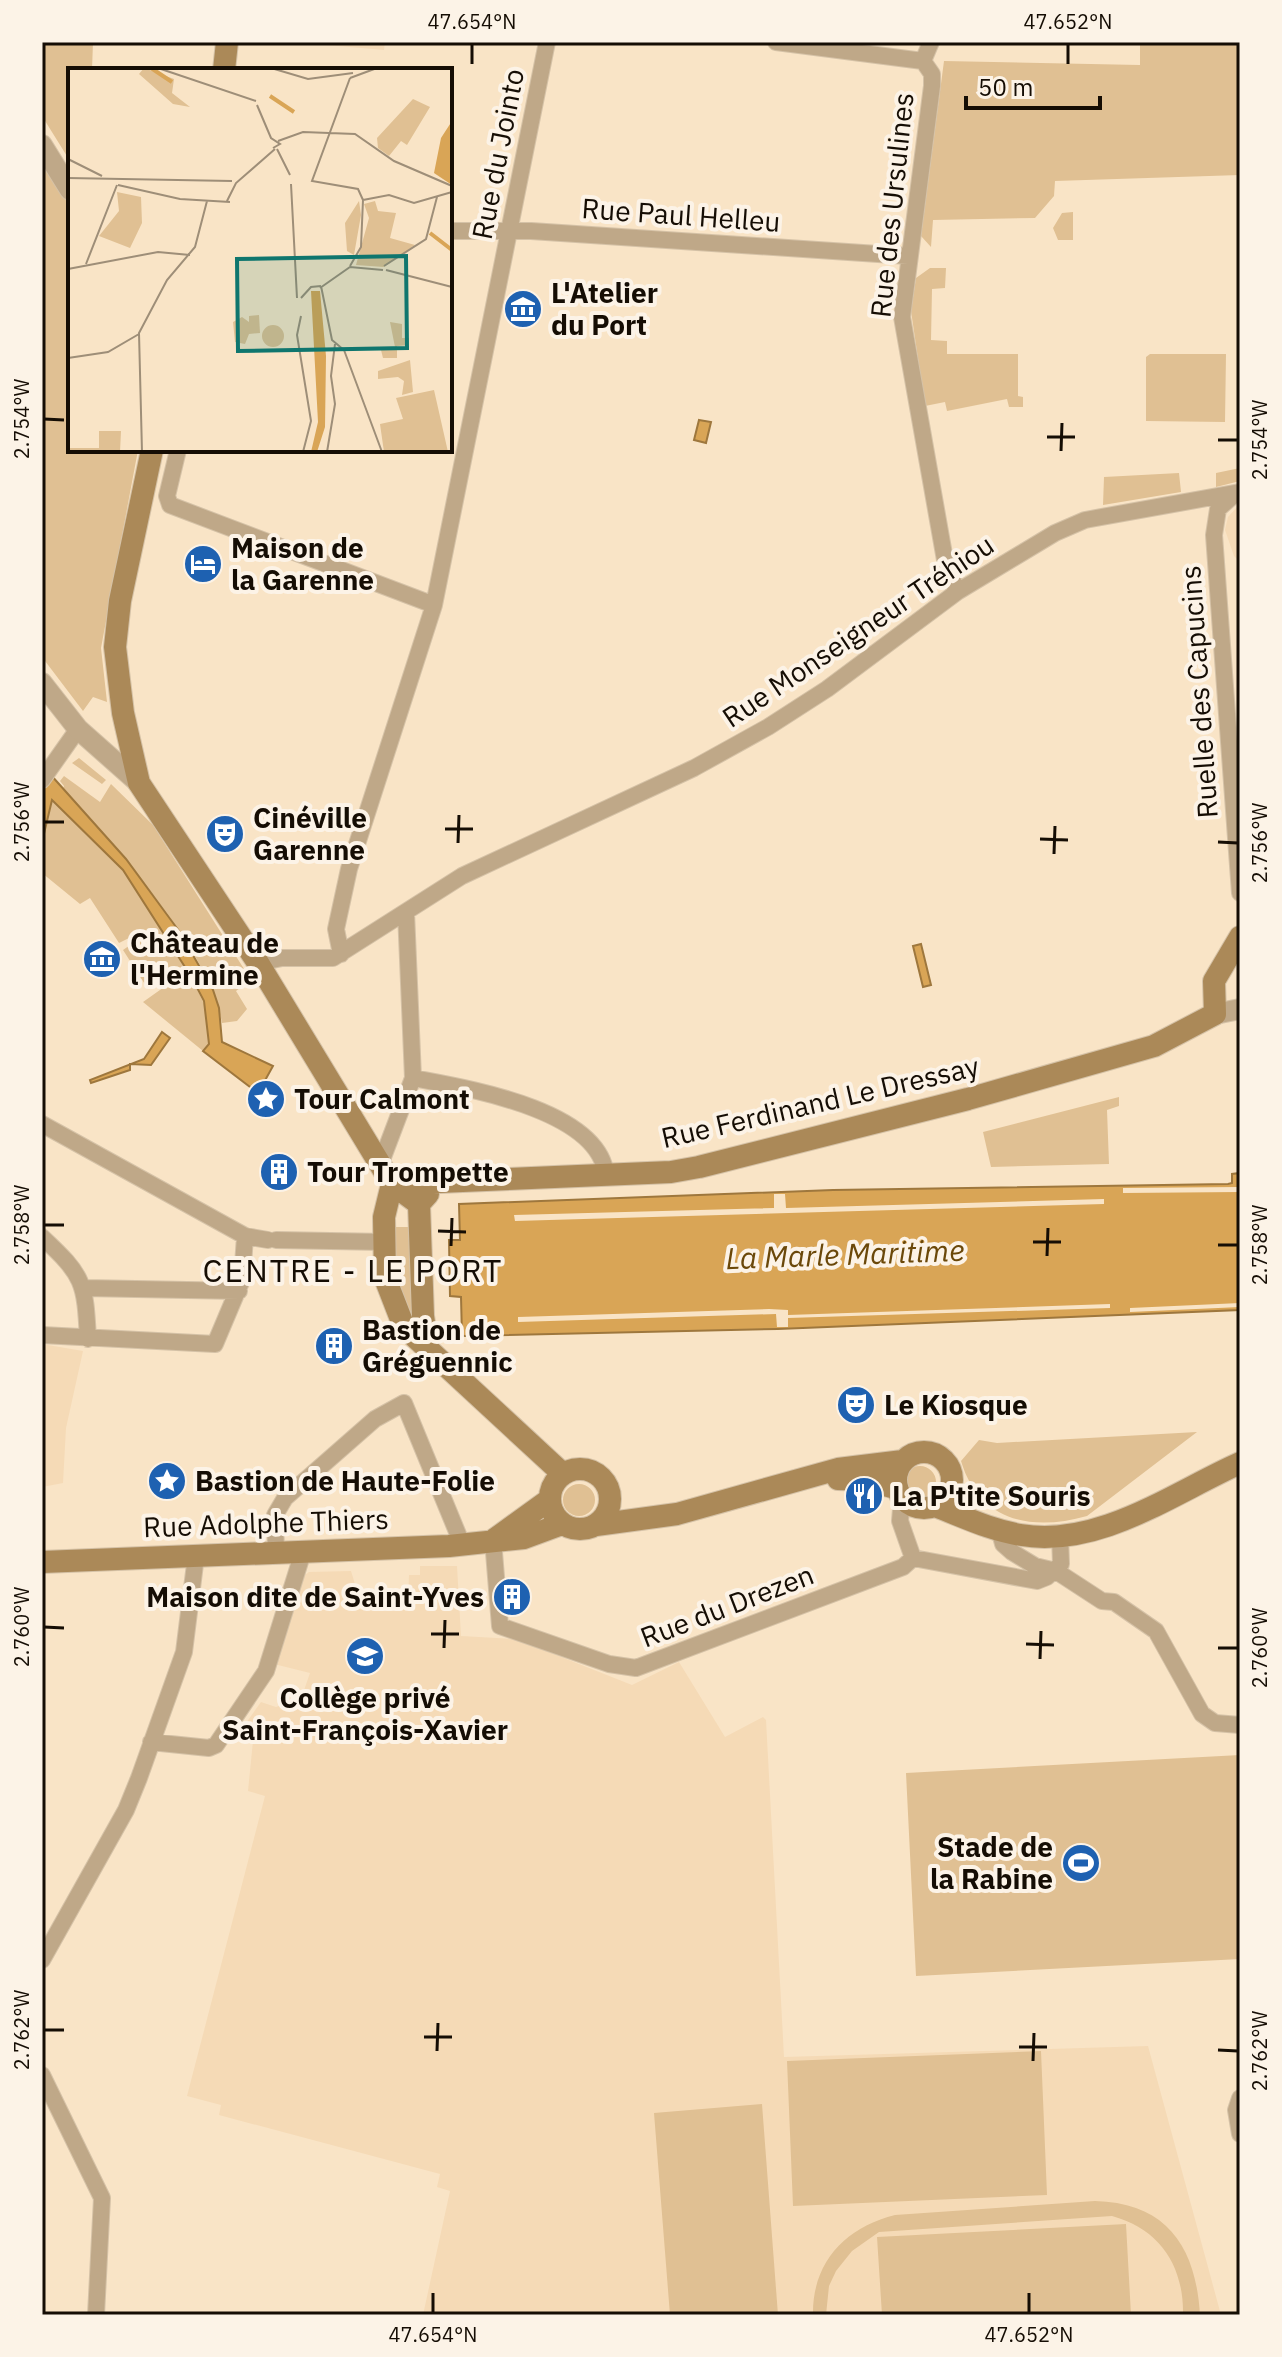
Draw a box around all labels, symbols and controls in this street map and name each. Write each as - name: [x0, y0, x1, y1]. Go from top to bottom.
- text: 47.654°N: [428, 8, 516, 35]
- text: 47.652°N: [1024, 8, 1112, 35]
- scale bar: [966, 60, 1100, 110]
- street label: Rue du Jointo: [463, 66, 532, 242]
- inset map: [68, 68, 452, 452]
- text: 50 m: [978, 71, 1033, 103]
- street label: Rue des Ursulines: [861, 91, 922, 319]
- street label: Rue Paul Helleu: [580, 189, 782, 240]
- place label: L'Atelier du Port: [551, 274, 658, 343]
- museum icon: L'Atelier du Port: [502, 288, 544, 330]
- text: 2.754°W: [8, 379, 35, 459]
- text: 2.754°W: [1246, 400, 1273, 480]
- street label: Rue Monseigneur Tréhiou: [715, 526, 1001, 735]
- place label: Maison de la Garenne: [231, 529, 374, 598]
- hotel icon: Maison de la Garenne: [182, 543, 224, 585]
- street label: Ruelle des Capucins: [1171, 564, 1226, 820]
- text: 2.756°W: [8, 782, 35, 862]
- place label: Cinéville Garenne: [253, 799, 367, 868]
- text: 2.756°W: [1246, 803, 1273, 883]
- theatre icon: Cinéville Garenne: [204, 813, 246, 855]
- place label: Château de l'Hermine: [130, 924, 279, 993]
- museum icon: Château de l'Hermine: [81, 938, 123, 980]
- street label: Rue Ferdinand Le Dressay: [657, 1047, 982, 1156]
- place icon: Tour Calmont: [245, 1078, 287, 1120]
- place label: Tour Calmont: [294, 1080, 470, 1117]
- building icon: Tour Trompette: [258, 1151, 300, 1193]
- place label: Tour Trompette: [307, 1153, 509, 1190]
- text: 2.758°W: [8, 1185, 35, 1265]
- text: 2.758°W: [1246, 1205, 1273, 1285]
- water label: La Marle Maritime: [725, 1230, 965, 1277]
- district label: CENTRE - LE PORT: [203, 1249, 503, 1291]
- place label: Bastion de Gréguennic: [362, 1311, 513, 1380]
- building icon: Bastion de Gréguennic: [313, 1325, 355, 1367]
- theatre icon: Le Kiosque: [835, 1384, 877, 1426]
- place label: Le Kiosque: [884, 1386, 1028, 1423]
- place icon: Bastion de Haute-Folie: [146, 1460, 188, 1502]
- place label: Bastion de Haute-Folie: [195, 1462, 495, 1499]
- restaurant icon: La P'tite Souris: [843, 1475, 885, 1517]
- place label: La P'tite Souris: [892, 1477, 1091, 1514]
- street label: Rue Adolphe Thiers: [143, 1500, 389, 1545]
- street label: Rue du Drezen: [635, 1556, 819, 1656]
- building icon: Maison dite de Saint-Yves: [491, 1576, 533, 1618]
- place label: Maison dite de Saint-Yves: [146, 1578, 484, 1615]
- text: 2.760°W: [8, 1587, 35, 1667]
- text: 2.760°W: [1246, 1608, 1273, 1688]
- school or university icon: Collège privé Saint-François-Xavier: [344, 1635, 386, 1677]
- place label: Collège privé Saint-François-Xavier: [222, 1679, 508, 1748]
- place label: Stade de la Rabine: [930, 1828, 1053, 1897]
- sports icon: Stade de la Rabine: [1060, 1842, 1102, 1884]
- text: 2.762°W: [8, 1990, 35, 2070]
- text: 2.762°W: [1246, 2011, 1273, 2091]
- text: 47.654°N: [389, 2321, 477, 2348]
- text: 47.652°N: [985, 2321, 1073, 2348]

